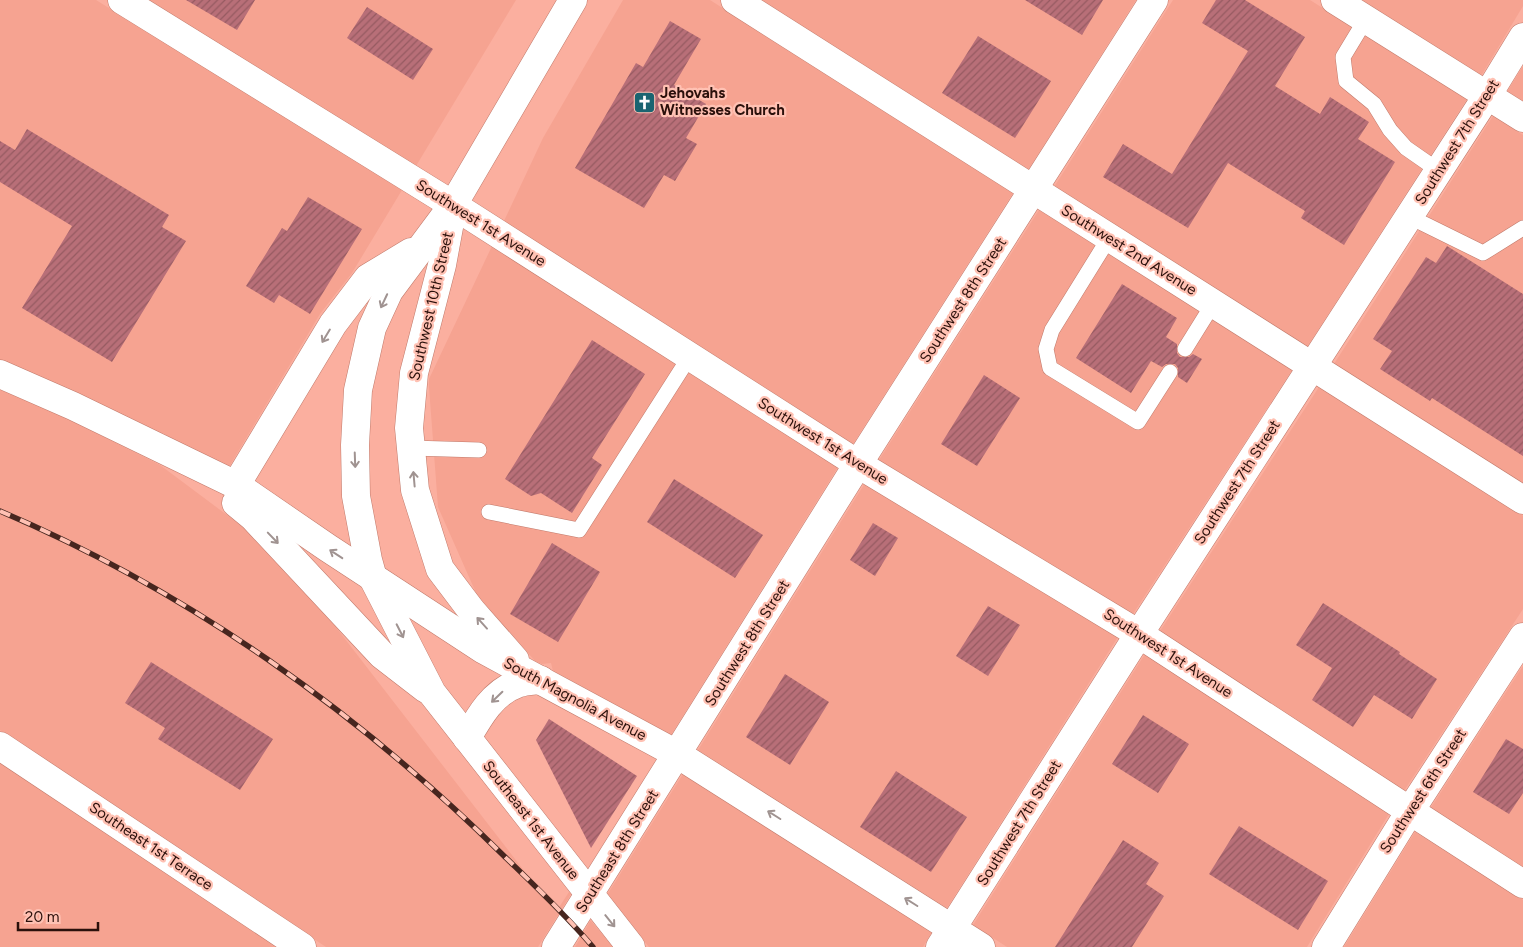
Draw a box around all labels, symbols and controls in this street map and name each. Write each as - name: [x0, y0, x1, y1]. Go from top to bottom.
- street label: Southwest 7th Street: [1411, 76, 1503, 208]
- place label: Jehovahs Witnesses Church: [660, 84, 785, 119]
- church icon: Jehovahs Witnesses Church: [632, 90, 656, 114]
- street label: Southwest 1st Avenue: [413, 176, 549, 270]
- street label: Southwest 2nd Avenue: [1058, 201, 1200, 299]
- street label: Southwest 10th Street: [405, 230, 457, 382]
- street label: Southwest 8th Street: [916, 234, 1010, 366]
- one-way arrow: [379, 293, 389, 308]
- one-way arrow: [320, 328, 330, 342]
- street label: Southwest 1st Avenue: [755, 394, 891, 488]
- street label: Southwest 7th Street: [1190, 416, 1284, 547]
- one-way arrow: [350, 451, 360, 467]
- one-way arrow: [409, 471, 418, 487]
- one-way arrow: [267, 531, 279, 544]
- one-way arrow: [330, 549, 344, 559]
- street label: Southwest 8th Street: [701, 576, 793, 709]
- street label: Southwest 1st Avenue: [1100, 605, 1236, 701]
- one-way arrow: [476, 616, 488, 629]
- one-way arrow: [395, 624, 405, 639]
- street label: South Magnolia Avenue: [501, 654, 649, 744]
- one-way arrow: [491, 691, 503, 703]
- street label: Southwest 6th Street: [1376, 725, 1470, 857]
- street label: Southeast 1st Avenue: [479, 757, 583, 883]
- street label: Southwest 7th Street: [973, 757, 1065, 889]
- street label: Southeast 8th Street: [572, 786, 662, 916]
- street label: Southeast 1st Terrace: [86, 798, 216, 894]
- one-way arrow: [767, 810, 781, 820]
- one-way arrow: [904, 897, 918, 907]
- scale bar: [18, 900, 98, 932]
- text: 20 m: [25, 908, 59, 926]
- one-way arrow: [605, 914, 616, 927]

